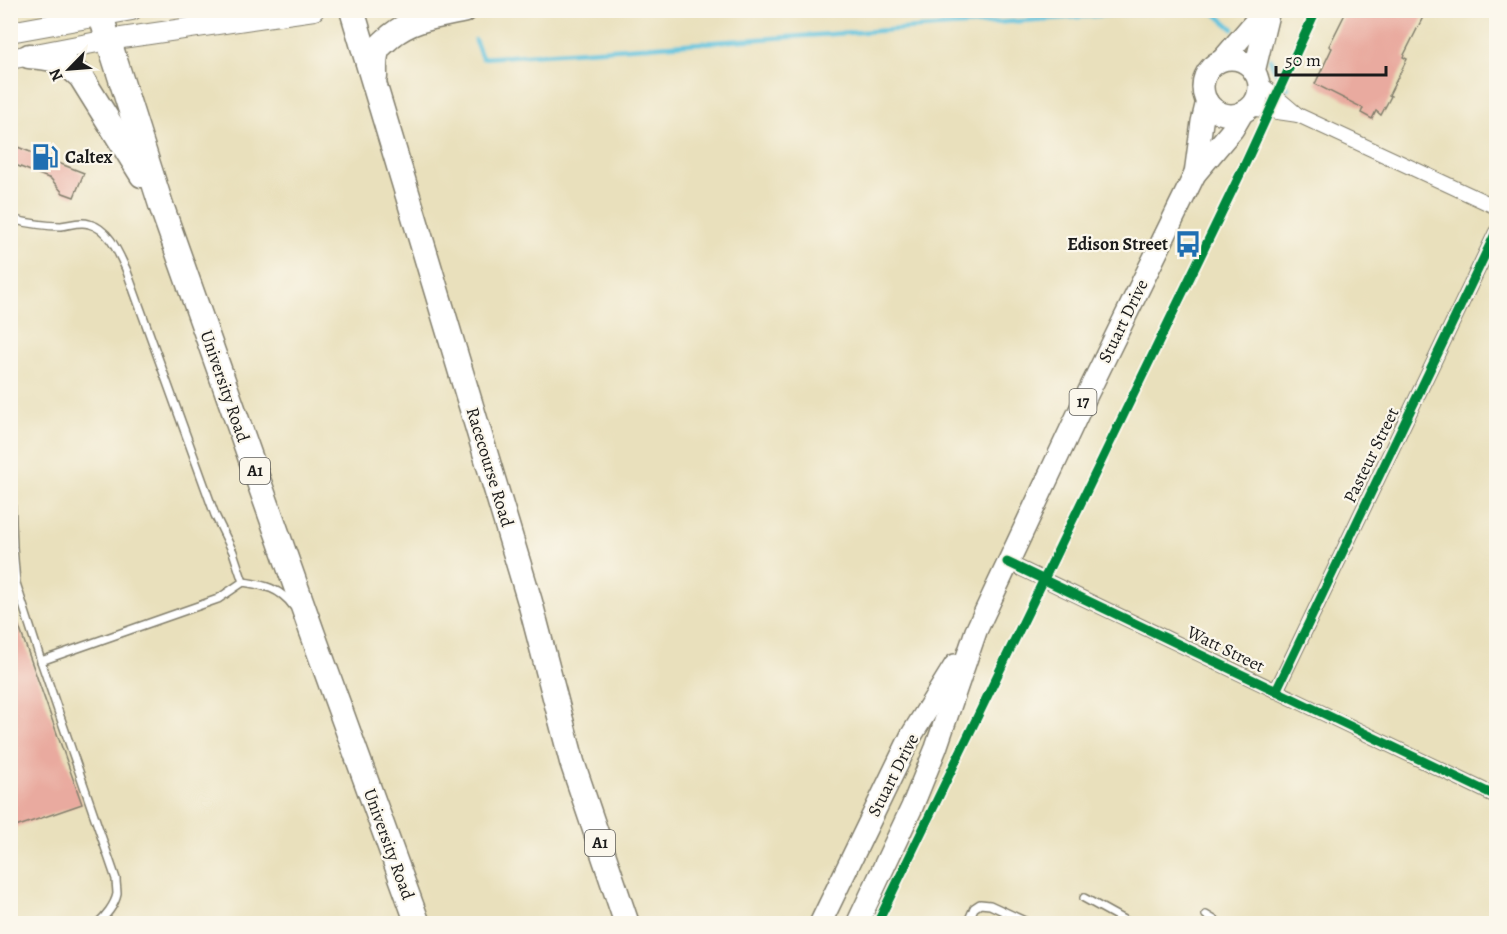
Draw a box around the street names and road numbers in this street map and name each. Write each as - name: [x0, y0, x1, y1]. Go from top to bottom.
- street label: Stuart Drive: [1092, 275, 1154, 367]
- street label: University Road: [195, 327, 255, 445]
- road number: 17: [1070, 389, 1096, 415]
- street label: Pasteur Street: [1337, 403, 1405, 507]
- street label: Racecourse Road: [460, 404, 520, 530]
- road number: A1: [240, 458, 270, 484]
- street label: Watt Street: [1182, 619, 1269, 678]
- street label: Stuart Drive: [862, 729, 924, 821]
- street label: University Road: [358, 785, 420, 903]
- road number: A1: [585, 830, 615, 856]

